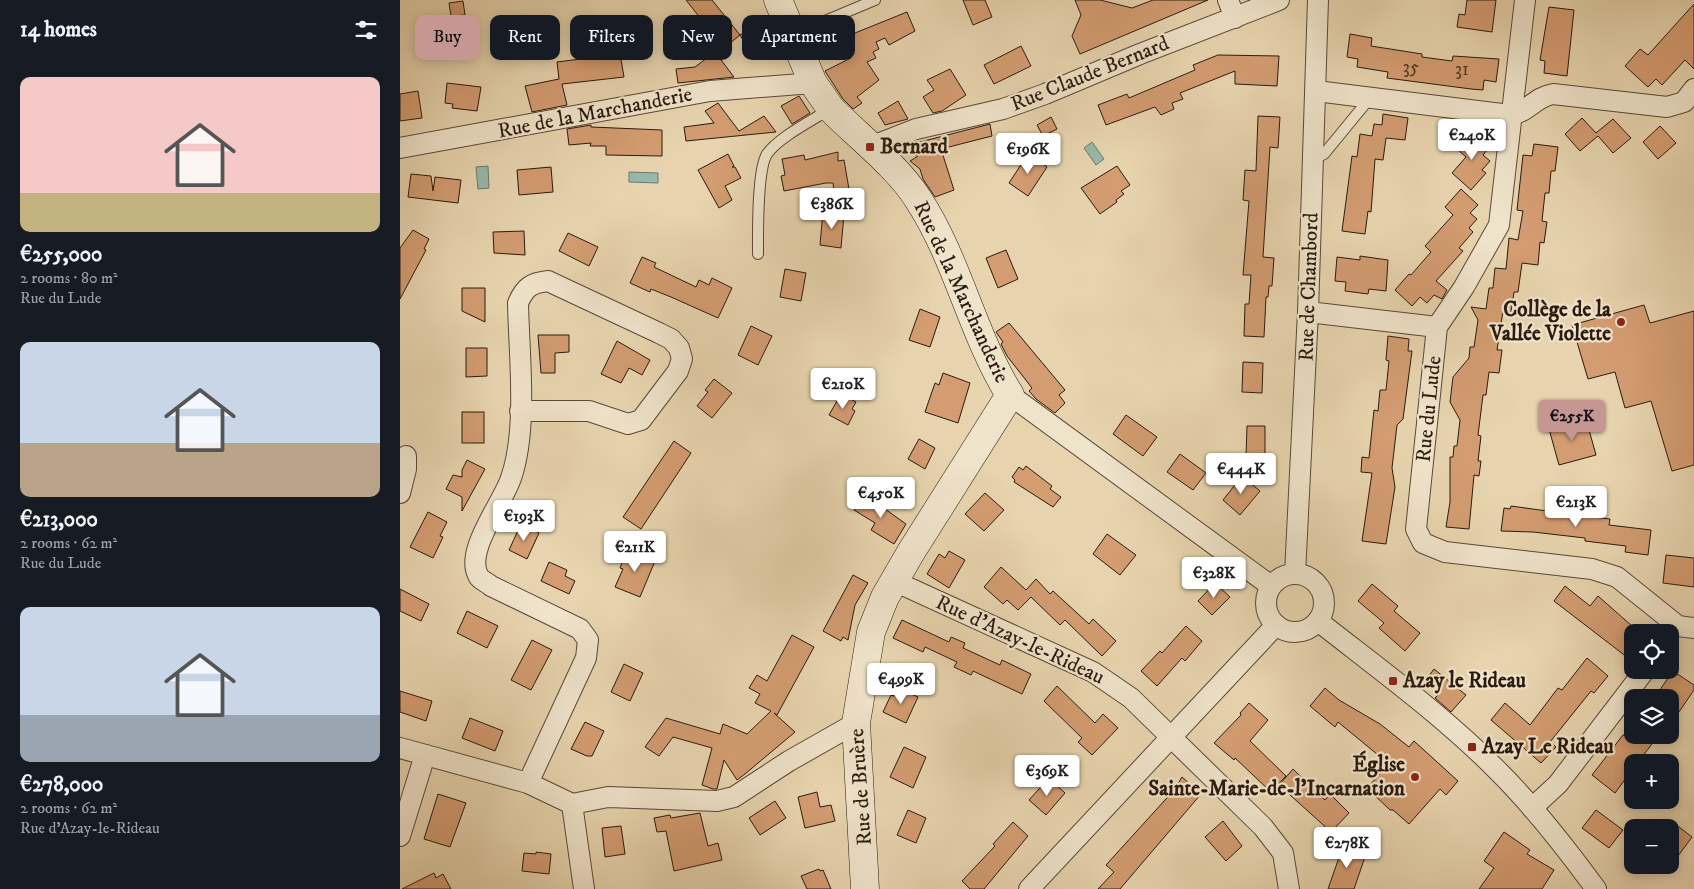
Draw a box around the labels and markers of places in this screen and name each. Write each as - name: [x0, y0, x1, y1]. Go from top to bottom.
- pin: €240K: [1437, 119, 1507, 161]
- pin: €196K: [993, 132, 1063, 175]
- place label: Bernard: [880, 134, 948, 160]
- marker: Bernard: [864, 141, 876, 153]
- pin: €386K: [797, 188, 867, 230]
- place label: Collège de la Vallée Violette: [1489, 297, 1612, 347]
- marker: Collège de la Vallée Violette: [1615, 316, 1627, 328]
- pin: €210K: [808, 368, 878, 410]
- pin: €255K: [1537, 400, 1607, 442]
- pin: €444K: [1206, 452, 1276, 495]
- pin: €450K: [846, 476, 916, 519]
- pin: €213K: [1541, 486, 1611, 528]
- pin: €193K: [489, 500, 559, 542]
- pin: €211K: [600, 530, 670, 573]
- pin: €328K: [1179, 556, 1249, 599]
- pin: €499K: [866, 662, 936, 705]
- place label: Azay le Rideau: [1402, 668, 1526, 694]
- marker: Azay le Rideau: [1387, 675, 1399, 687]
- place label: Azay Le Rideau: [1481, 734, 1614, 760]
- marker: Azay Le Rideau: [1466, 741, 1478, 753]
- place label: Église Sainte-Marie-de-l'Incarnation: [1148, 750, 1406, 802]
- pin: €369K: [1012, 754, 1082, 797]
- marker: Église Sainte-Marie-de-l'Incarnation: [1409, 771, 1421, 783]
- pin: €278K: [1312, 826, 1382, 869]

